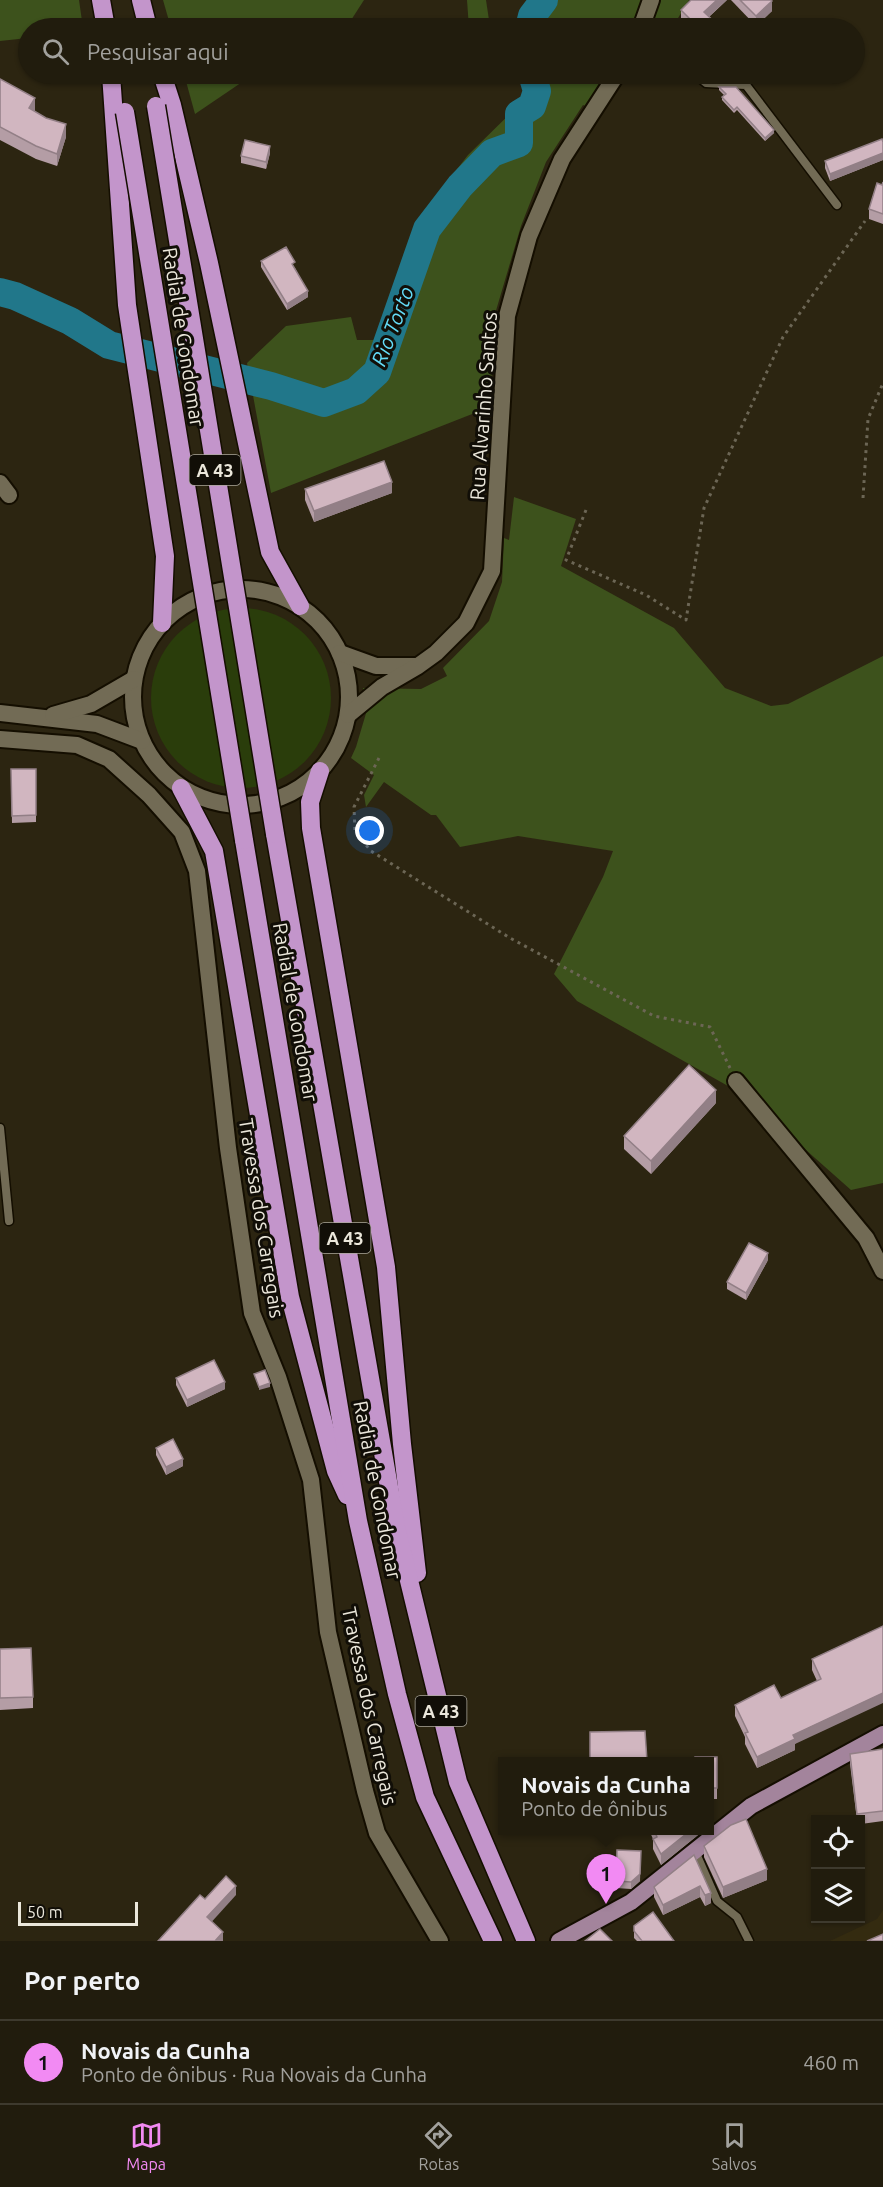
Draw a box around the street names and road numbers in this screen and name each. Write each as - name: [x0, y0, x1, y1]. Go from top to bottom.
- street label: Radial de Gondomar: [158, 246, 210, 429]
- street label: Rua Alvarinho Santos: [465, 311, 501, 501]
- road number: A 43: [190, 455, 240, 485]
- street label: Radial de Gondomar: [269, 921, 323, 1104]
- street label: Travessa dos Carregais: [235, 1116, 289, 1320]
- road number: A 43: [320, 1223, 370, 1253]
- street label: Radial de Gondomar: [349, 1399, 407, 1582]
- street label: Travessa dos Carregais: [338, 1605, 402, 1807]
- road number: A 43: [416, 1696, 466, 1726]

